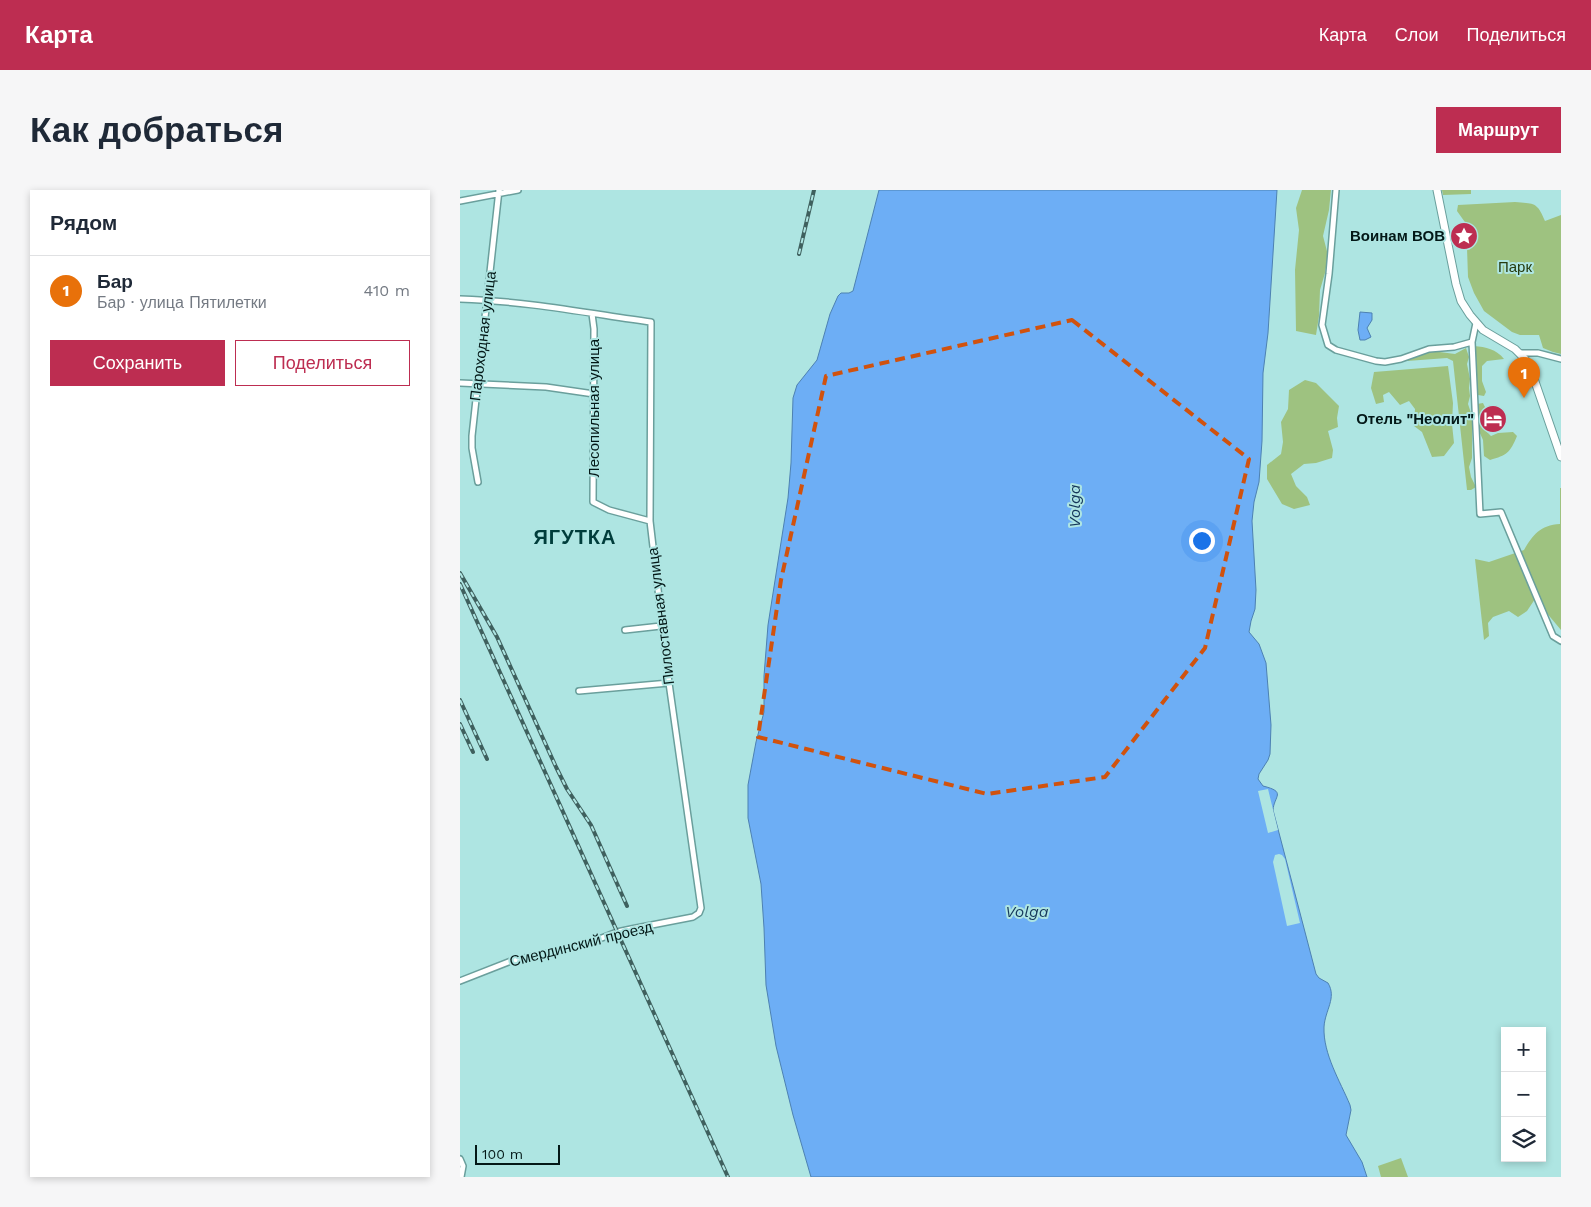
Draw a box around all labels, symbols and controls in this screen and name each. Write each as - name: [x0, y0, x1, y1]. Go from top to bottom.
- text: Карта: [25, 21, 93, 49]
- text: Карта: [1319, 24, 1367, 45]
- text: Слои: [1395, 24, 1439, 45]
- text: Поделиться: [1467, 24, 1566, 45]
- button: Маршрут: [1436, 107, 1561, 153]
- text: Как добраться: [30, 109, 283, 151]
- text: Рядом: [50, 210, 117, 235]
- place icon: Воинам ВОВ: [1449, 221, 1479, 251]
- place label: Воинам ВОВ: [1350, 227, 1445, 245]
- park label: Парк: [1498, 258, 1532, 276]
- street label: Пароходная улица: [466, 269, 500, 402]
- text: Бар: [97, 270, 133, 293]
- text: 1: [63, 281, 69, 300]
- text: 410 m: [364, 281, 410, 300]
- text: Бар · улица Пятилетки: [97, 293, 267, 312]
- street label: Лесопильная улица: [585, 338, 603, 477]
- button: Сохранить: [50, 340, 225, 386]
- button: Поделиться: [235, 340, 410, 386]
- pin: 1: [1508, 357, 1540, 398]
- hotel icon: Отель "Неолит": [1478, 404, 1508, 434]
- place label: Отель "Неолит": [1356, 410, 1474, 428]
- water label: Volga: [1065, 484, 1084, 528]
- district label: ЯГУТКА: [533, 525, 617, 549]
- your location: [1189, 528, 1215, 554]
- street label: Пилоставная улица: [644, 546, 678, 686]
- water label: Volga: [1005, 902, 1049, 921]
- street label: Смердинский проезд: [508, 917, 655, 971]
- map controls: [1501, 1027, 1546, 1162]
- button: +: [1501, 1027, 1546, 1072]
- button: −: [1501, 1072, 1546, 1117]
- button: layers: [1501, 1117, 1546, 1162]
- scale bar: [475, 1142, 560, 1165]
- text: 100 m: [482, 1146, 523, 1162]

